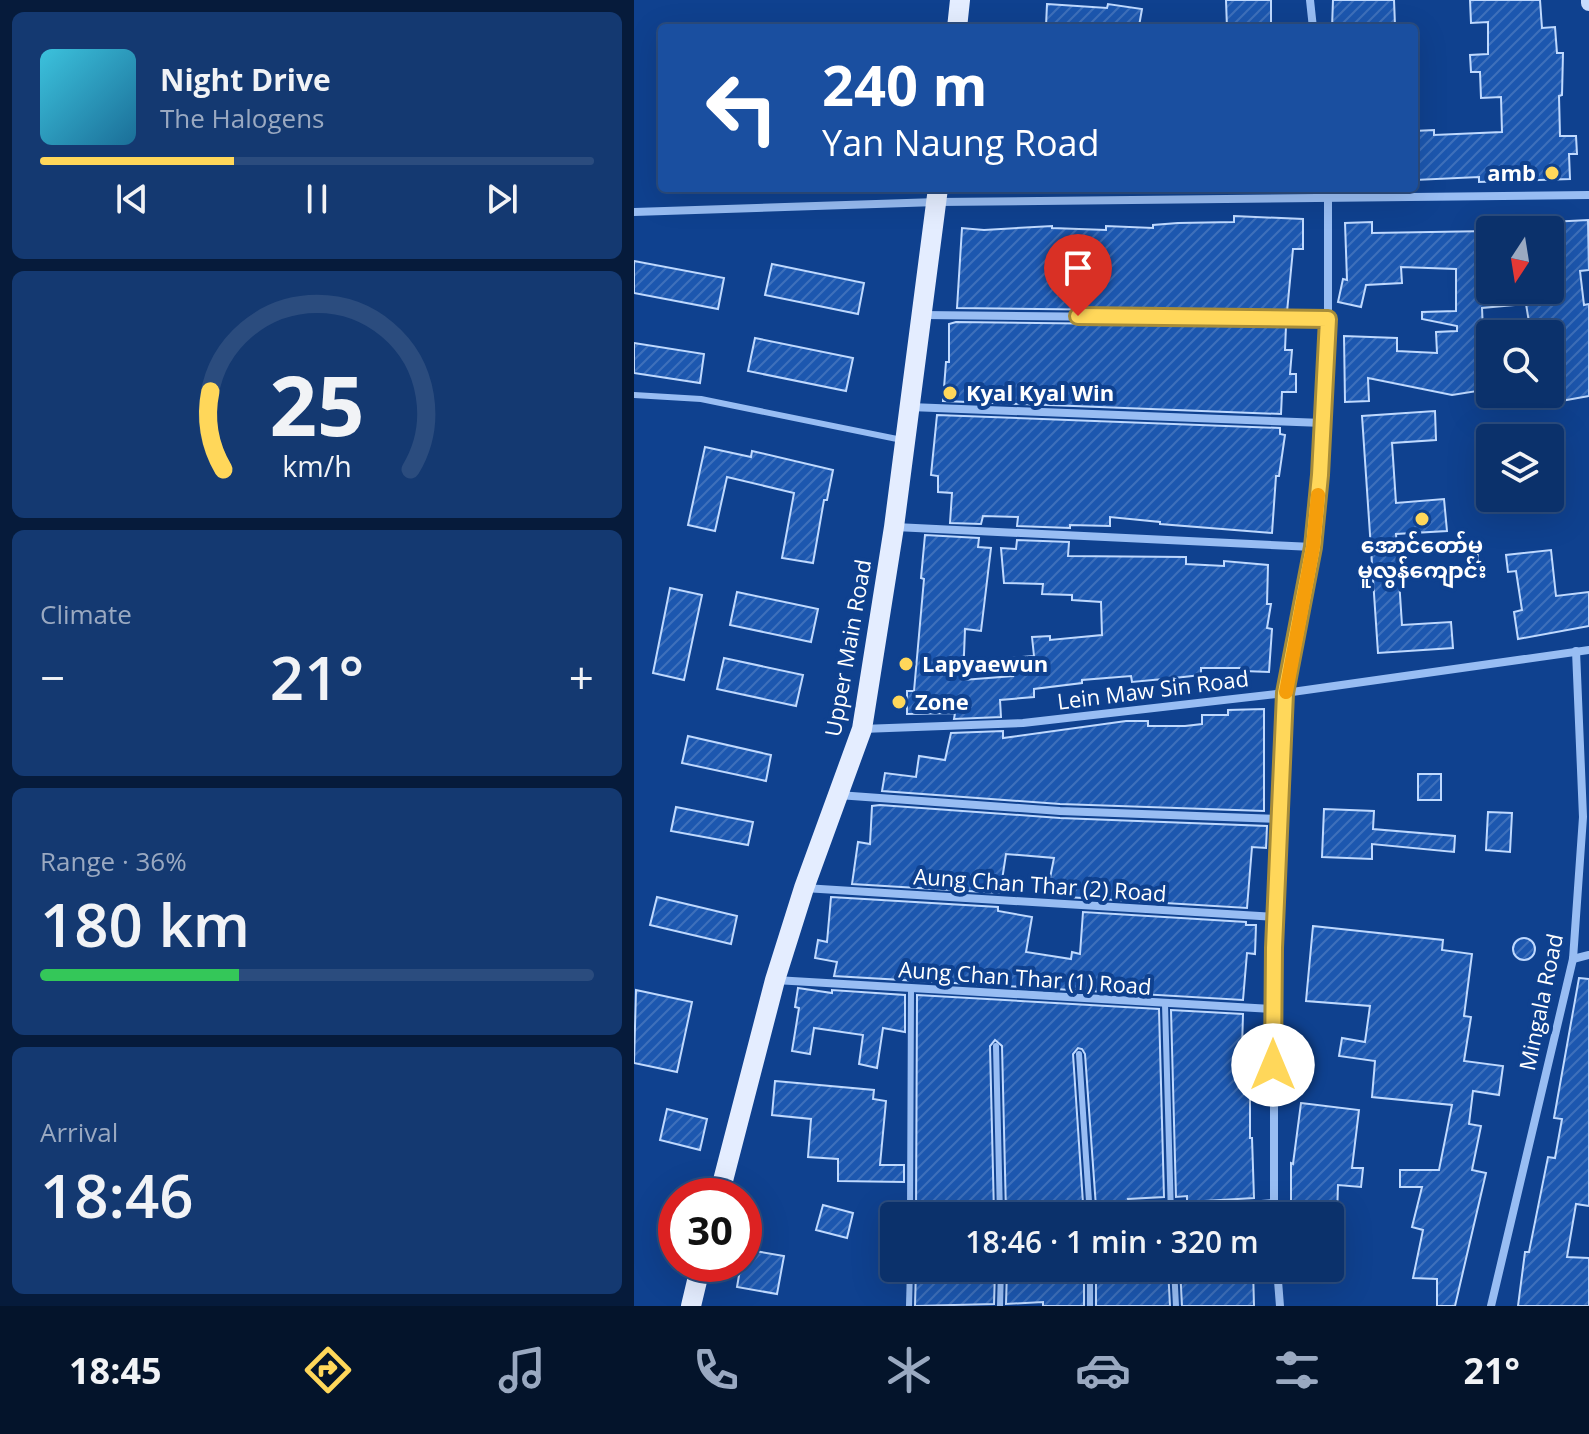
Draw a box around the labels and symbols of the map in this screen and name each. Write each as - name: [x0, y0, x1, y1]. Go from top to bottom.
- place label: amb: [1487, 157, 1536, 187]
- marker: amb: [1543, 164, 1561, 182]
- north arrow: [1476, 216, 1564, 304]
- pin: [1044, 234, 1112, 316]
- place label: Kyal Kyal Win: [966, 377, 1114, 407]
- marker: Kyal Kyal Win: [941, 384, 959, 402]
- marker: အောင်တော်မူ မူလွန်ကျောင်း: [1413, 510, 1431, 528]
- place label: အောင်တော်မူ မူလွန်ကျောင်း: [1357, 529, 1487, 589]
- street label: Upper Main Road: [817, 557, 877, 739]
- place label: Lapyaewun: [922, 648, 1048, 678]
- marker: Lapyaewun: [897, 655, 915, 673]
- street label: Lein Maw Sin Road: [1055, 662, 1250, 716]
- place label: Zone: [915, 686, 969, 716]
- marker: Zone: [890, 693, 908, 711]
- street label: Aung Chan Thar (2) Road: [913, 860, 1168, 908]
- street label: Mingala Road: [1511, 931, 1569, 1073]
- street label: Aung Chan Thar (1) Road: [898, 953, 1153, 1001]
- position arrow: [1231, 1023, 1315, 1107]
- speed limit sign: 30: [658, 1178, 762, 1282]

